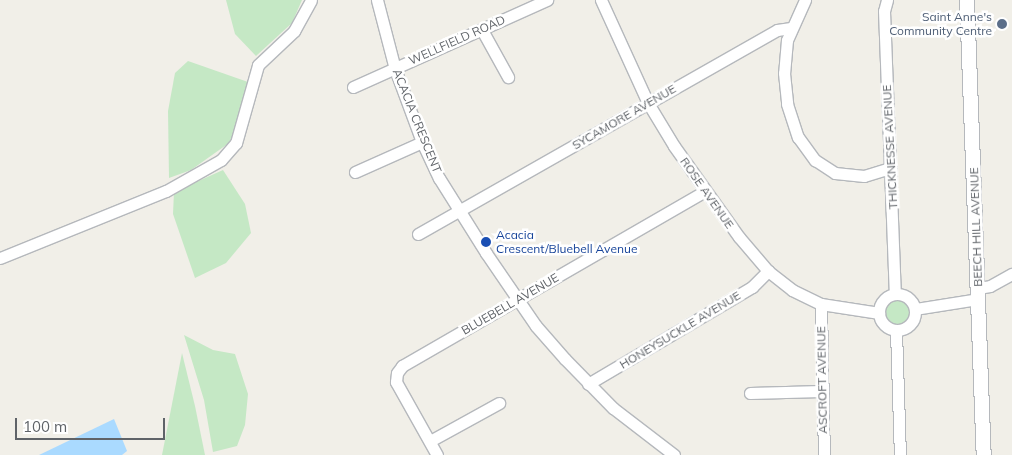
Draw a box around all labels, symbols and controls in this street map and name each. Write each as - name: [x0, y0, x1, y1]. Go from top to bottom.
- place label: Saint Anne's Community Centre: [889, 10, 992, 38]
- street label: WELLFIELD ROAD: [406, 12, 508, 68]
- marker: Saint Anne's Community Centre: [996, 18, 1008, 30]
- street label: ACACIA CRESCENT: [390, 67, 444, 175]
- street label: SYCAMORE AVENUE: [570, 81, 678, 153]
- street label: THICKNESSE AVENUE: [880, 84, 900, 210]
- street label: ROSE AVENUE: [677, 155, 737, 231]
- street label: BEECH HILL AVENUE: [967, 167, 985, 287]
- place label: Acacia Crescent/Bluebell Avenue: [496, 228, 637, 256]
- marker: Acacia Crescent/Bluebell Avenue: [480, 236, 492, 248]
- street label: BLUEBELL AVENUE: [459, 270, 561, 338]
- street label: HONEYSUCKLE AVENUE: [617, 288, 743, 372]
- street label: ASCROFT AVENUE: [814, 326, 830, 434]
- scale bar: [18, 408, 168, 440]
- text: 100 m: [23, 417, 67, 436]

